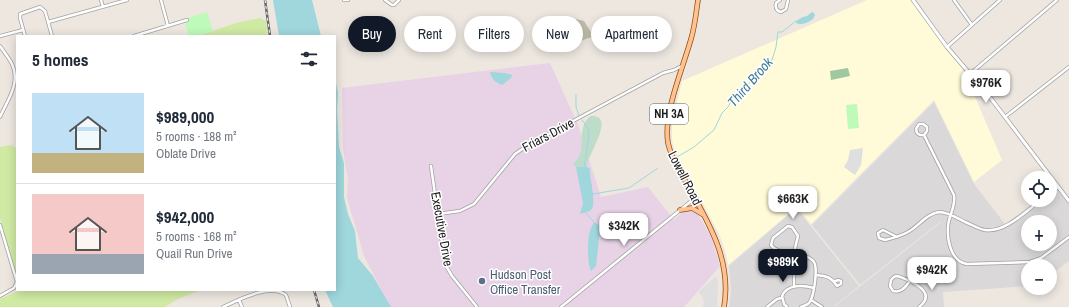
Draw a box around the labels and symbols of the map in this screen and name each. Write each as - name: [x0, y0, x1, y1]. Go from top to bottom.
- water label: Third Brook: [724, 53, 777, 111]
- pin: $976K: [958, 70, 1014, 104]
- road number: NH 3A: [650, 104, 688, 124]
- street label: Friars Drive: [519, 114, 577, 156]
- street label: Lowell Road: [664, 148, 706, 208]
- pin: $663K: [765, 186, 821, 220]
- street label: Executive Drive: [427, 190, 457, 268]
- pin: $342K: [596, 213, 652, 247]
- pin: $989K: [755, 249, 811, 283]
- pin: $942K: [904, 257, 960, 291]
- place label: Hudson Post Office Transfer: [490, 266, 561, 298]
- marker: Hudson Post Office Transfer: [477, 276, 487, 286]

